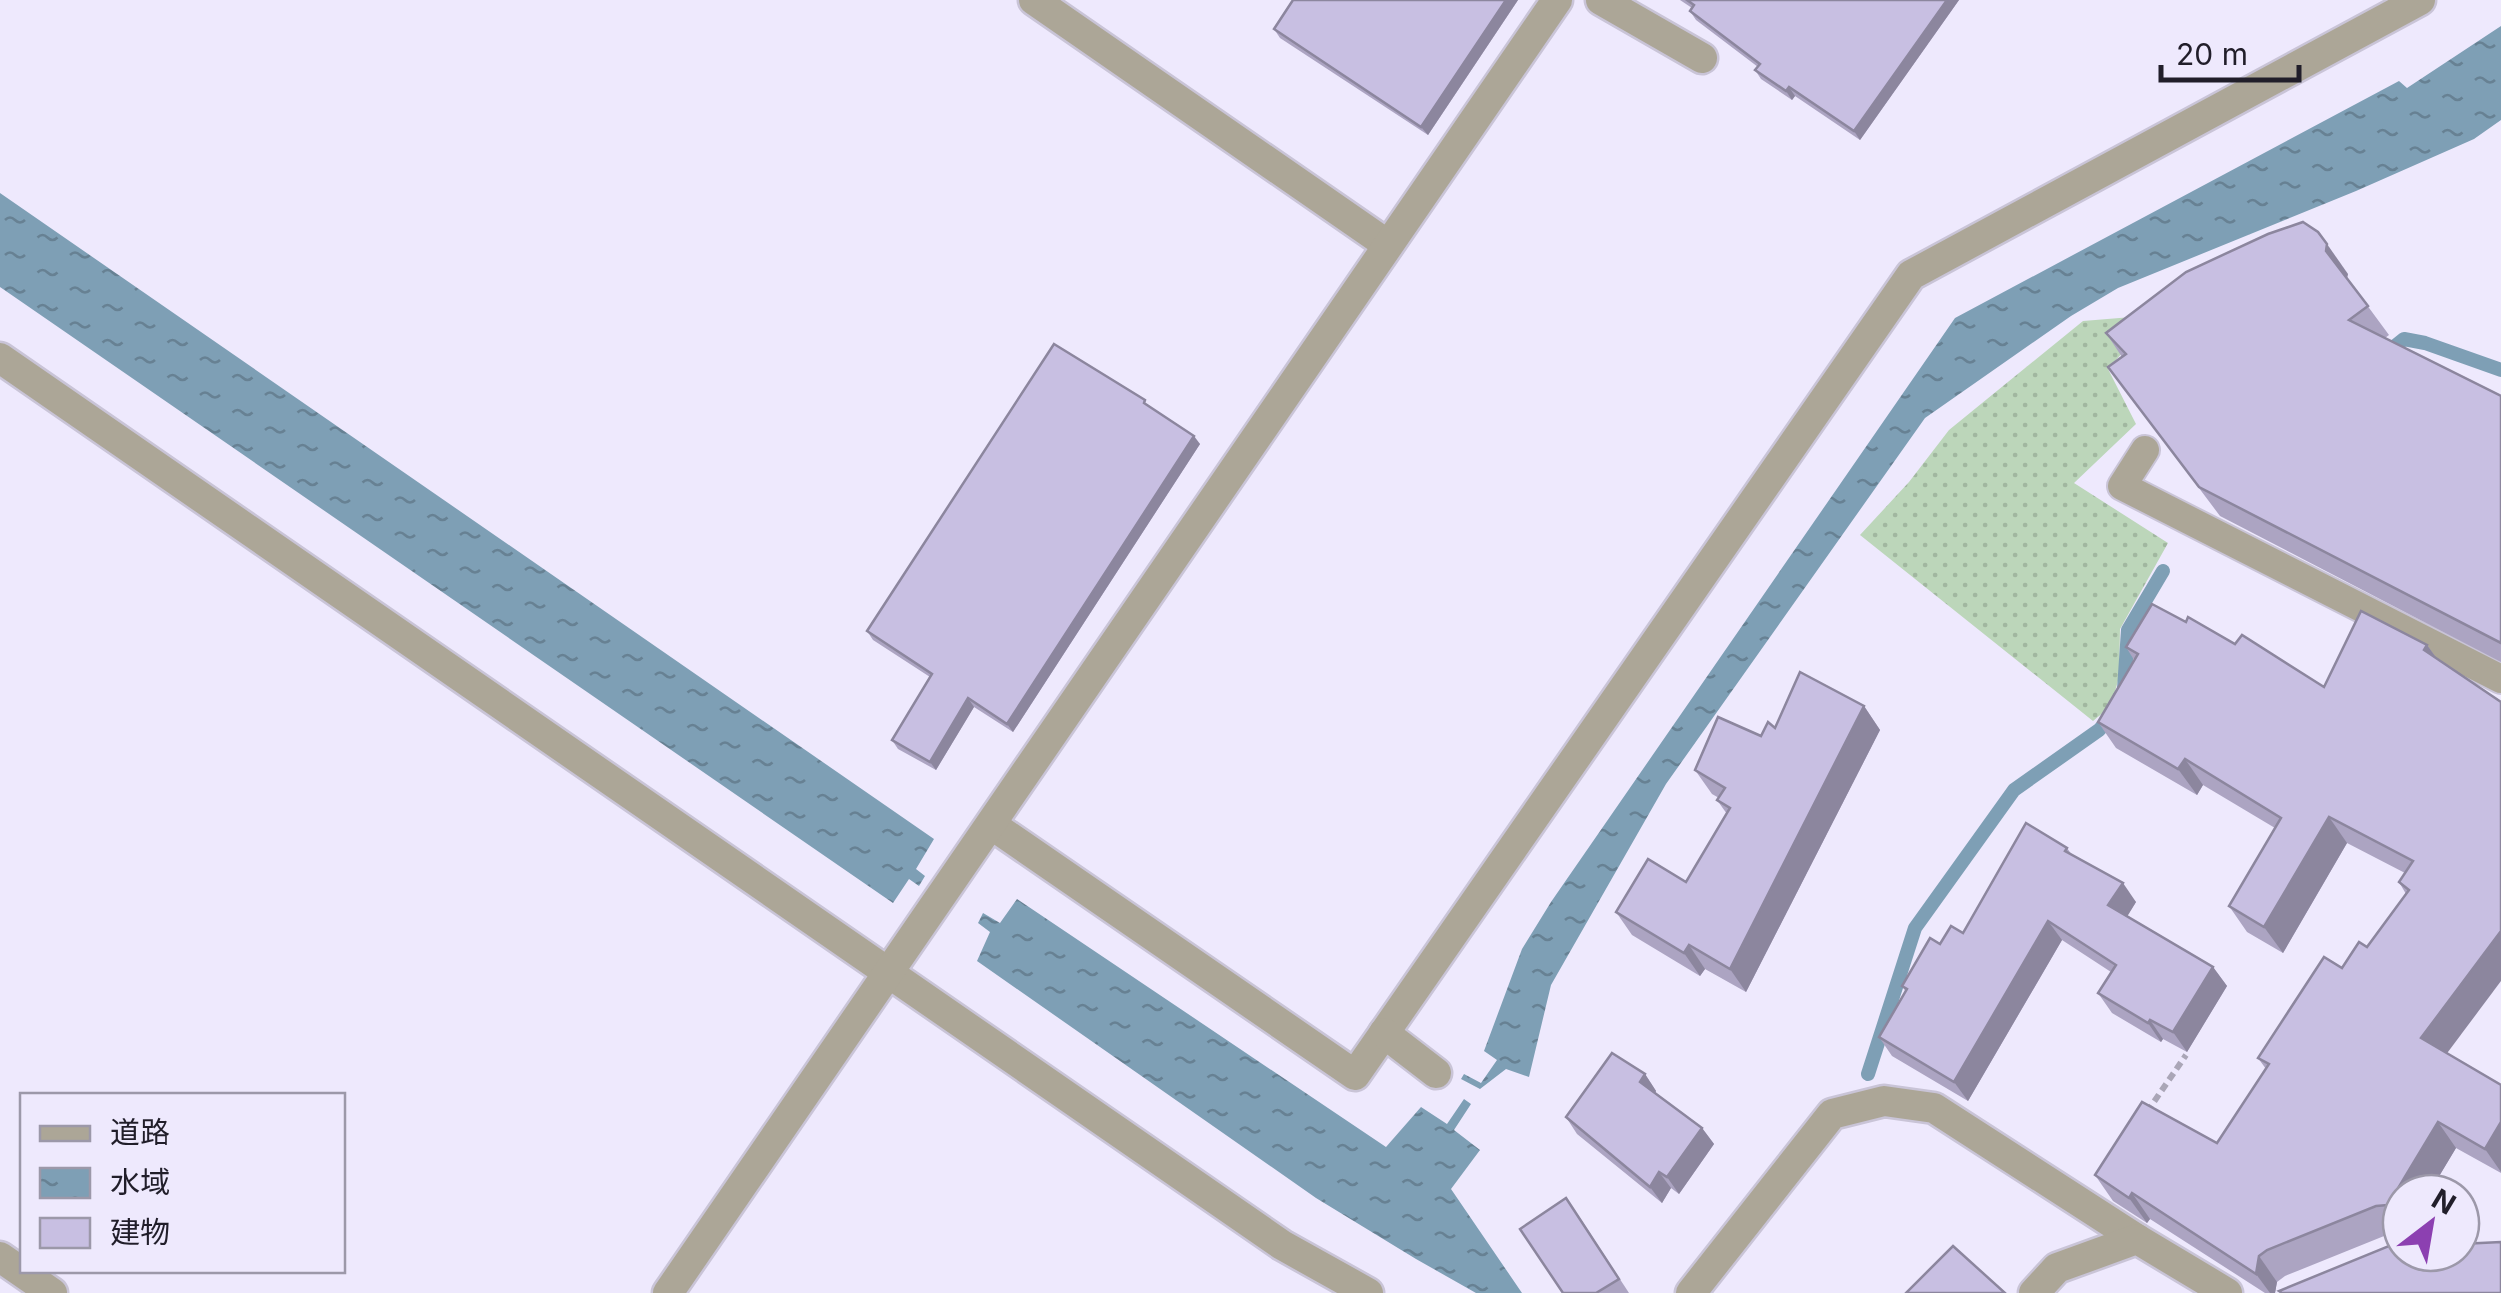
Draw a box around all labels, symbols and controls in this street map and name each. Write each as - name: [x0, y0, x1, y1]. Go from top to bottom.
- scale bar: [2161, 20, 2298, 82]
- text: 20 m: [2176, 36, 2248, 72]
- legend: [20, 1093, 345, 1273]
- text: 道路: [110, 1114, 170, 1150]
- text: 水域: [110, 1164, 170, 1200]
- north arrow: [2381, 1173, 2481, 1273]
- text: N: [2426, 1182, 2462, 1222]
- text: 建物: [110, 1214, 170, 1250]

